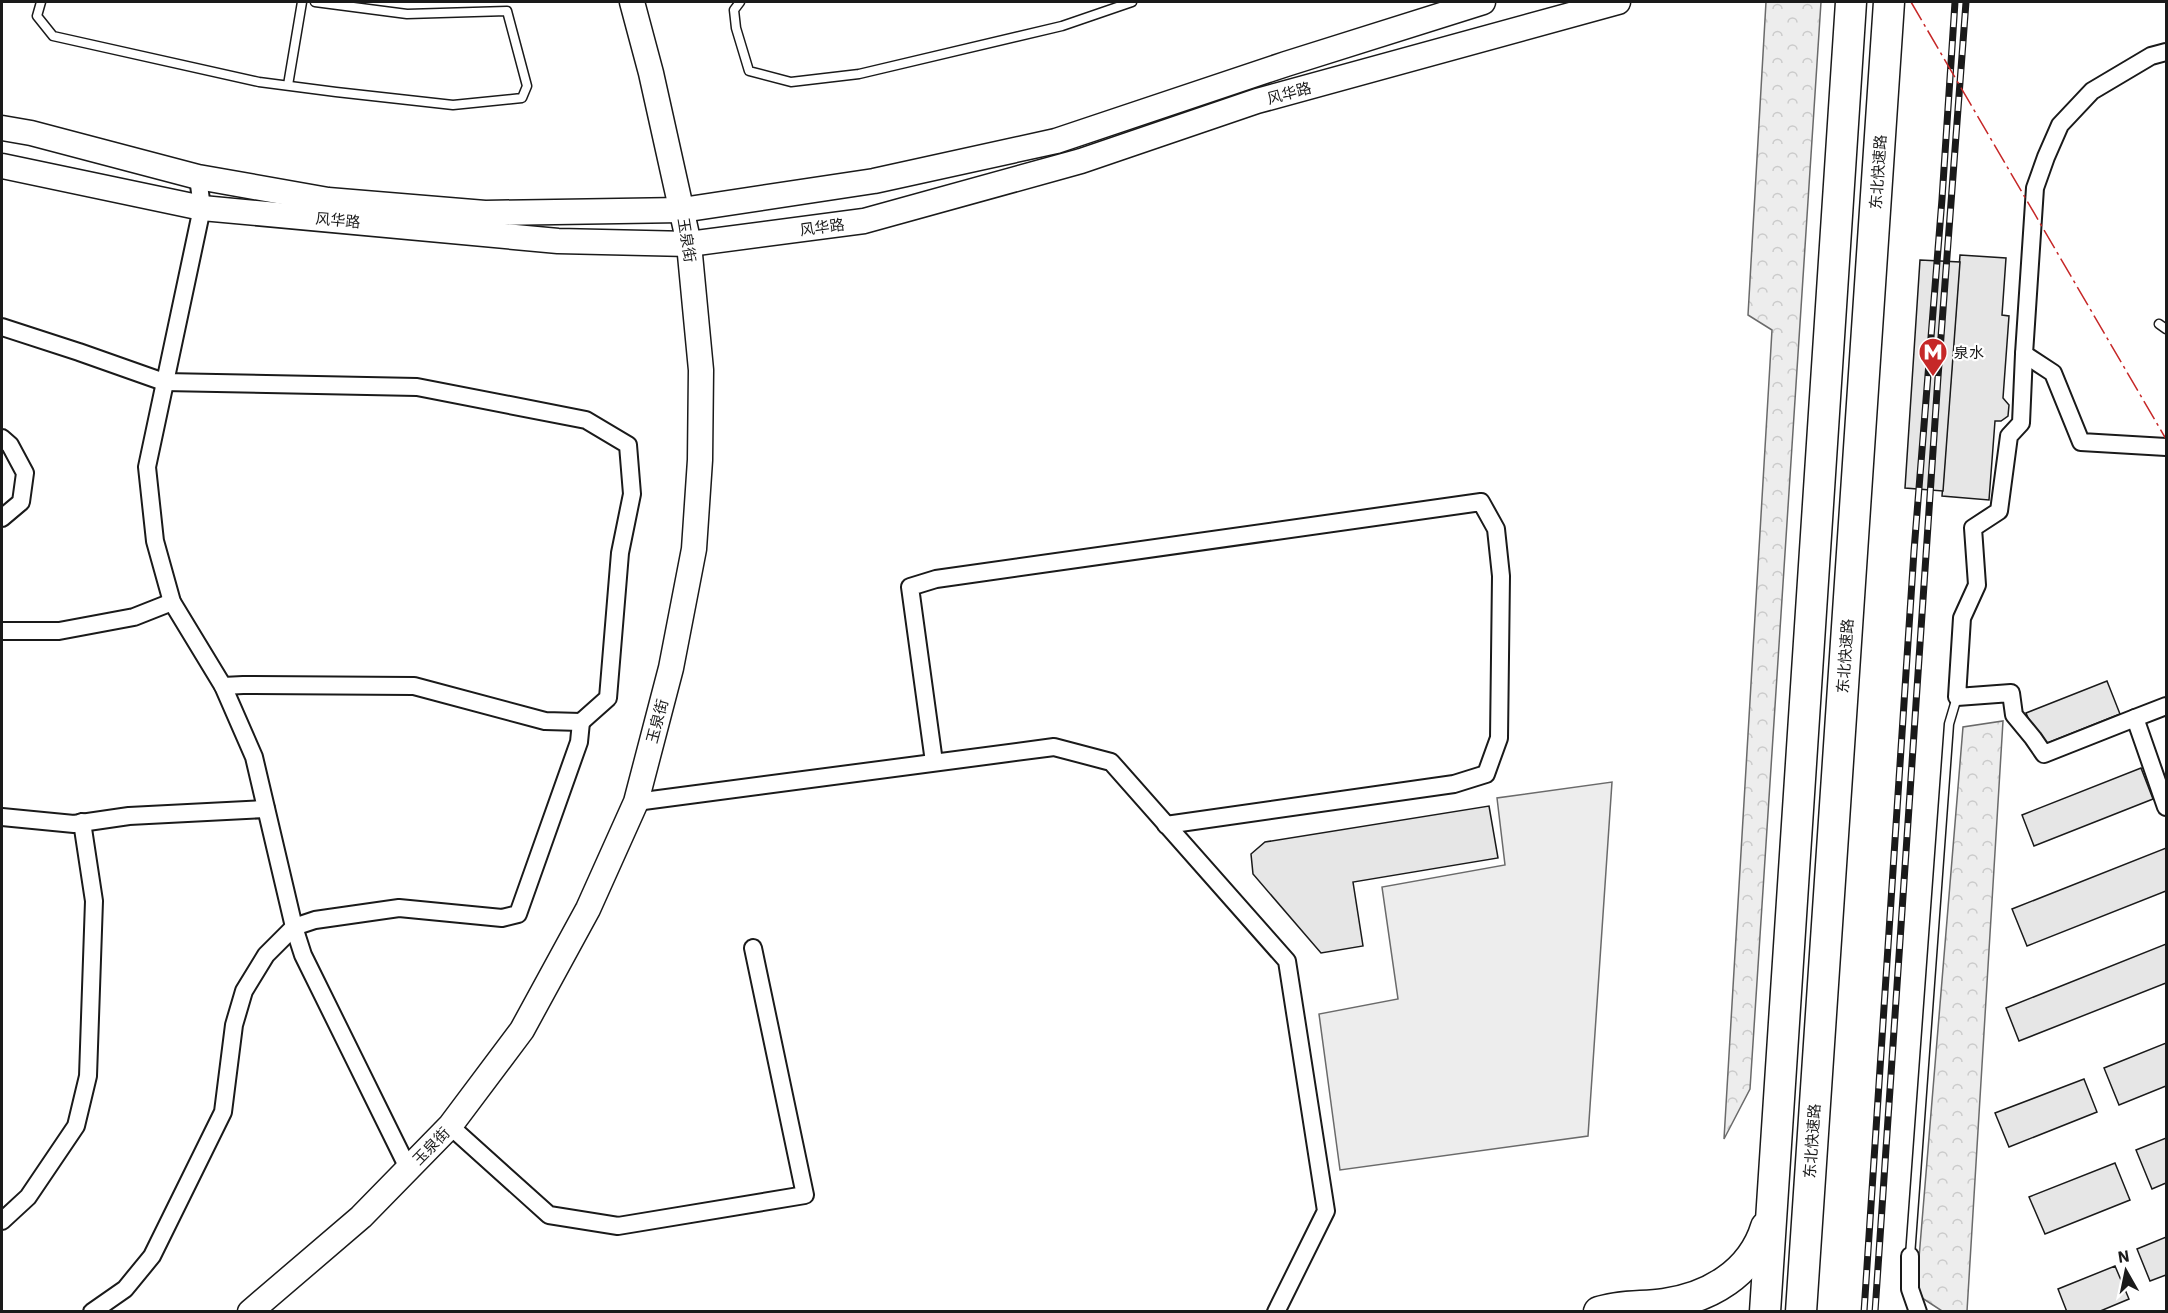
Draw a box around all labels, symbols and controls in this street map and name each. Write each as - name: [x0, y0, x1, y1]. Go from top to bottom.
- street label: 风华路: [1265, 78, 1313, 108]
- street label: 东北快速路: [1866, 134, 1890, 210]
- street label: 风华路: [315, 209, 361, 231]
- street label: 风华路: [798, 214, 846, 240]
- street label: 玉泉街: [674, 216, 700, 264]
- metro station icon: 泉水: [1917, 336, 1949, 378]
- place label: 泉水: [1954, 343, 1984, 362]
- street label: 东北快速路: [1833, 618, 1857, 694]
- street label: 玉泉街: [642, 697, 672, 745]
- street label: 东北快速路: [1800, 1103, 1824, 1179]
- street label: 玉泉街: [409, 1123, 453, 1169]
- north arrow: [2096, 1241, 2156, 1301]
- text: N: [2116, 1245, 2131, 1267]

